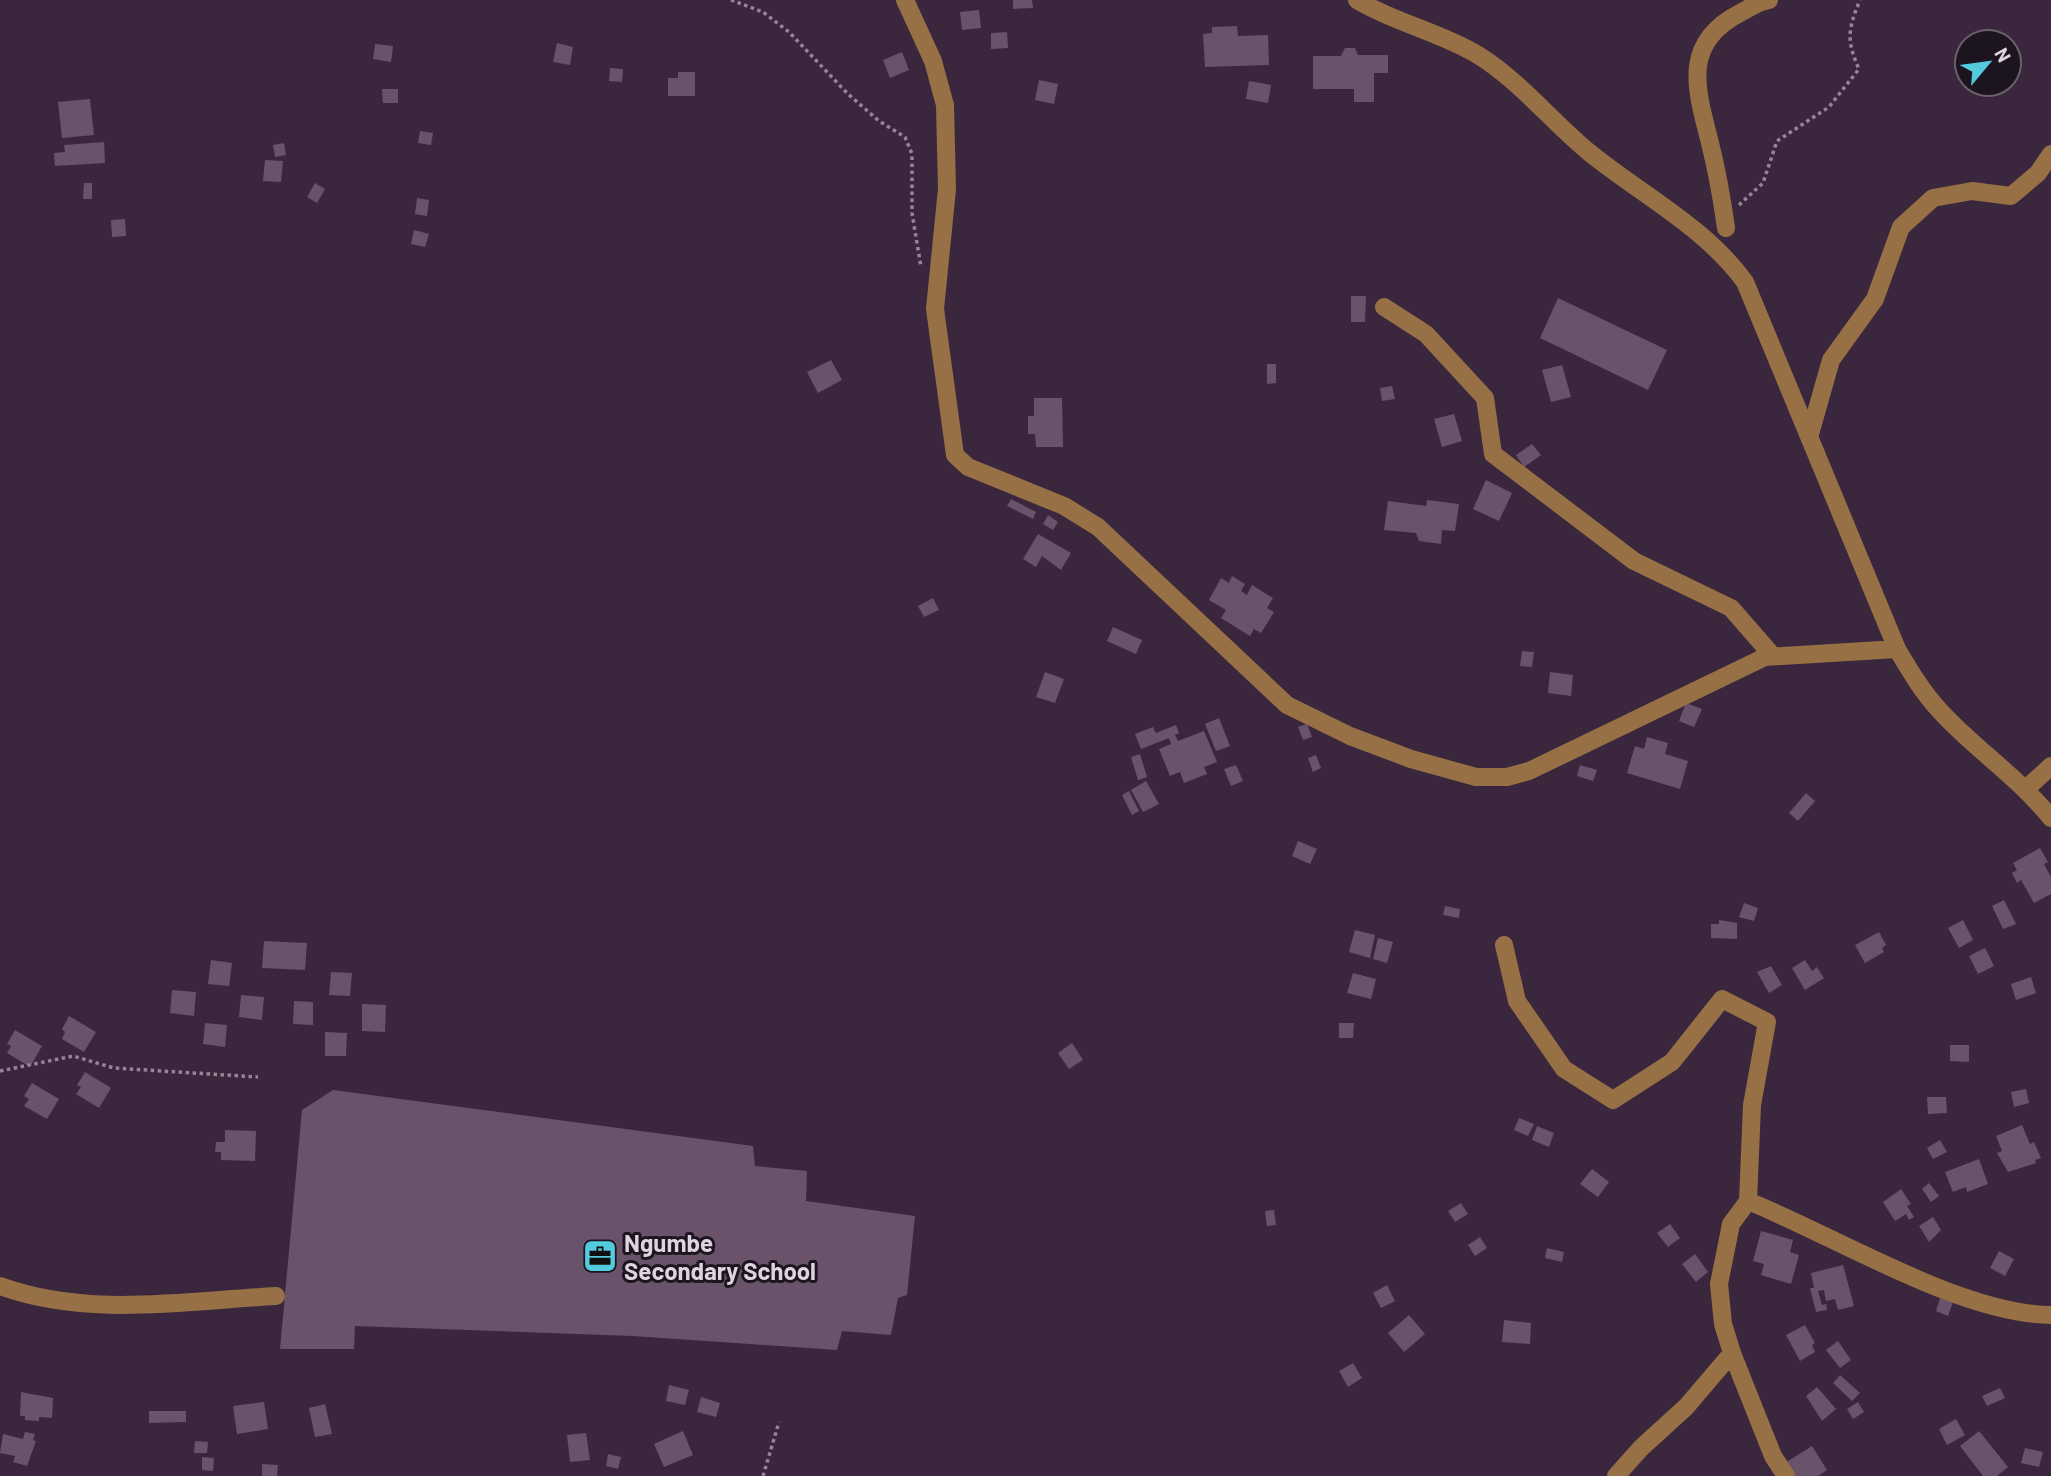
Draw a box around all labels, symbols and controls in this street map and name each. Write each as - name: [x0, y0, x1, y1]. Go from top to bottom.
- north arrow: [1953, 28, 2023, 98]
- text: N: [1990, 43, 2016, 66]
- place label: Ngumbe Secondary School: [624, 1228, 816, 1285]
- office icon: Ngumbe Secondary School: [581, 1237, 619, 1275]

